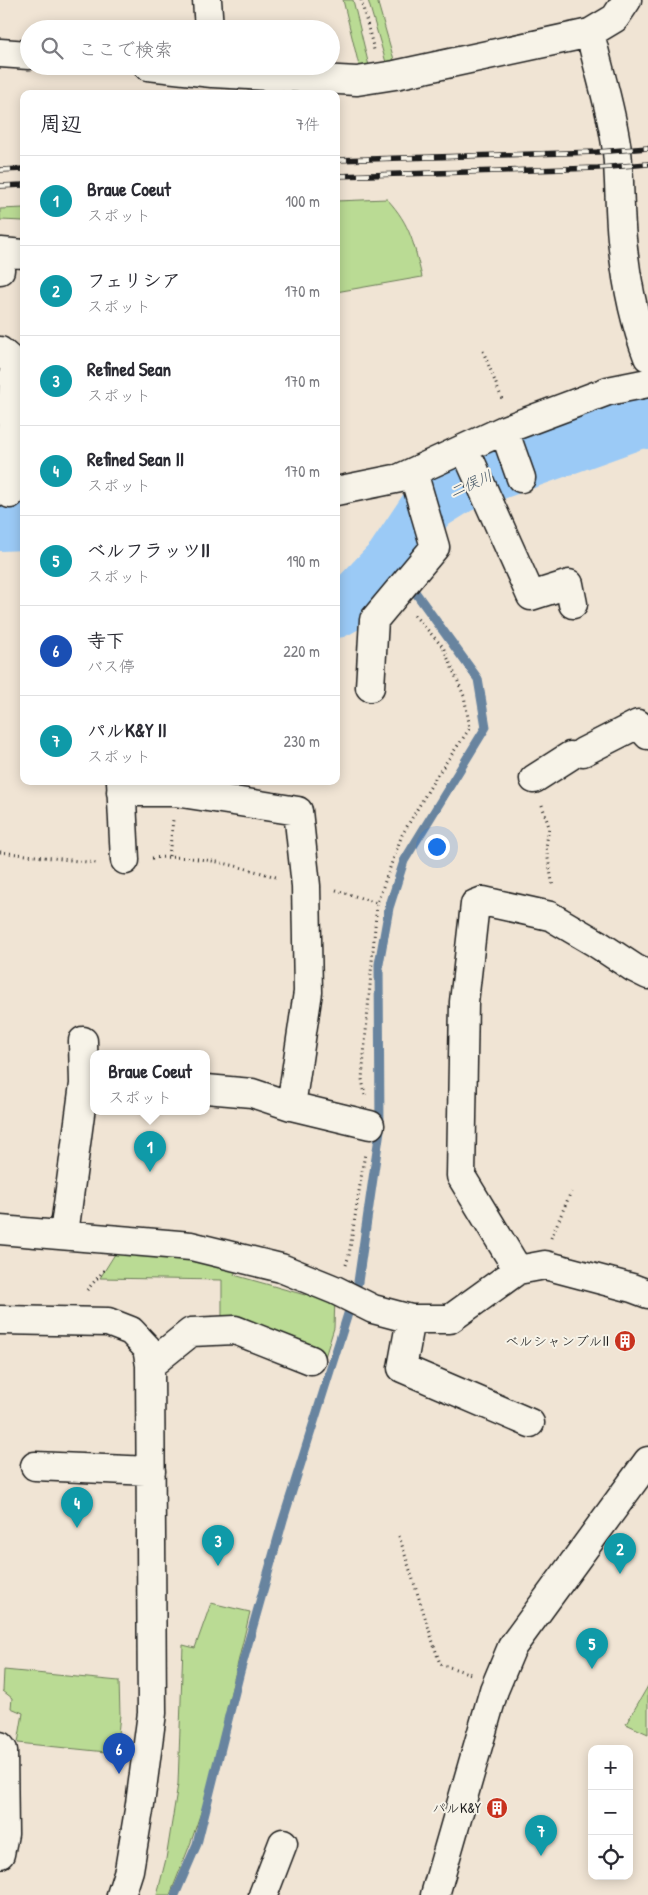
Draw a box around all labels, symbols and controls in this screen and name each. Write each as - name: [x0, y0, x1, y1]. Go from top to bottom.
- search box: [20, 20, 340, 75]
- icon: search: [38, 34, 66, 62]
- text: ここで検索: [78, 36, 173, 62]
- text: 周辺: [40, 109, 82, 138]
- text: 7件: [296, 113, 320, 135]
- text: Braue Coeut: [87, 176, 171, 202]
- text: 1: [53, 190, 59, 212]
- text: 100 m: [285, 190, 320, 212]
- text: スポット: [87, 204, 151, 226]
- text: フェリシア: [87, 267, 181, 293]
- text: 2: [52, 280, 60, 302]
- text: 170 m: [285, 280, 320, 302]
- text: スポット: [87, 295, 151, 317]
- text: Refined Sean: [87, 356, 171, 382]
- text: 3: [52, 370, 60, 392]
- text: 170 m: [285, 370, 320, 392]
- text: スポット: [87, 384, 151, 406]
- text: Refined Sean II: [87, 446, 184, 472]
- text: 4: [53, 460, 59, 482]
- text: 170 m: [285, 460, 320, 482]
- water label: 二俣川: [446, 465, 496, 502]
- text: スポット: [87, 474, 151, 496]
- text: ベルフラッツII: [87, 537, 210, 563]
- text: 5: [53, 550, 59, 572]
- text: 190 m: [287, 550, 320, 572]
- text: スポット: [87, 565, 151, 587]
- text: 寺下: [87, 627, 125, 653]
- text: 6: [53, 640, 59, 662]
- text: 220 m: [283, 640, 320, 662]
- text: バス停: [87, 655, 135, 677]
- text: パルK&Y II: [87, 717, 167, 743]
- text: 7: [52, 730, 60, 752]
- text: 230 m: [284, 730, 320, 752]
- text: スポット: [87, 745, 151, 767]
- your location: [424, 834, 450, 860]
- popup: [90, 1050, 210, 1115]
- text: Braue Coeut: [108, 1058, 192, 1084]
- text: スポット: [108, 1086, 172, 1108]
- pin: 1: [134, 1131, 166, 1172]
- building icon: ベルシャンブルII: [613, 1329, 637, 1353]
- place label: ベルシャンブルII: [505, 1331, 609, 1350]
- pin: 4: [61, 1487, 93, 1528]
- pin: 3: [202, 1525, 234, 1566]
- pin: 2: [604, 1533, 636, 1574]
- pin: 5: [576, 1628, 608, 1669]
- pin: 6: [103, 1733, 135, 1774]
- map controls: [588, 1745, 633, 1880]
- button: +: [588, 1745, 633, 1790]
- button: −: [588, 1790, 633, 1835]
- building icon: パルK&Y: [485, 1796, 509, 1820]
- place label: パルK&Y: [432, 1798, 482, 1817]
- pin: 7: [525, 1815, 557, 1856]
- button: locate: [588, 1835, 633, 1880]

